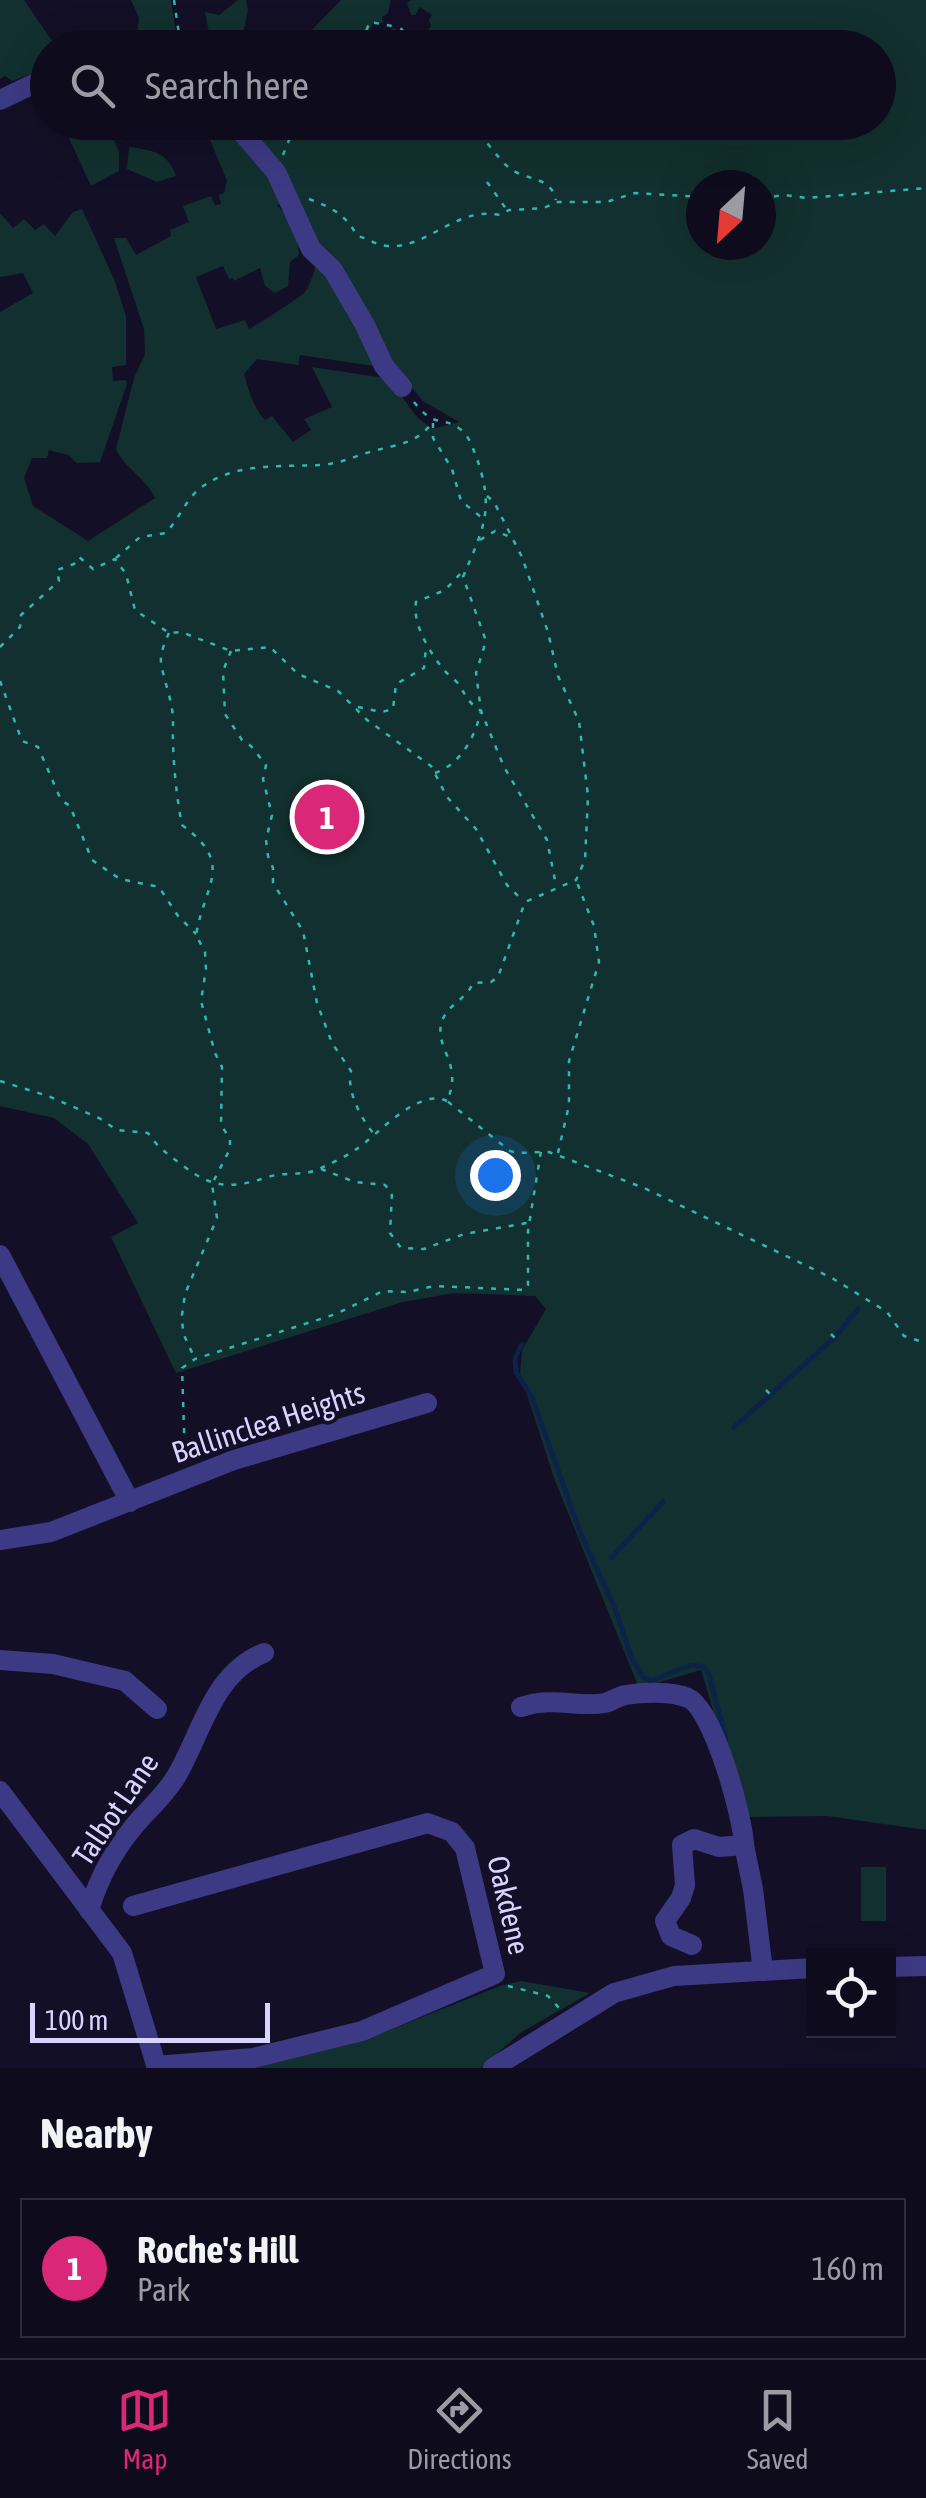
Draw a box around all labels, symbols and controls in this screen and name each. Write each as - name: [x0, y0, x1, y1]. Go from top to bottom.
- search box: [30, 30, 896, 140]
- icon: search: [65, 58, 120, 113]
- text: Search here: [145, 64, 309, 107]
- north arrow: [686, 170, 776, 260]
- pin: 1: [294, 780, 360, 854]
- your location: [470, 1150, 521, 1201]
- street label: Ballinclea Heights: [167, 1375, 369, 1469]
- street label: Talbot Lane: [65, 1747, 165, 1871]
- street label: Oakdene: [481, 1852, 537, 1958]
- map controls: [806, 1948, 896, 2038]
- button: locate: [806, 1948, 896, 2038]
- scale bar: [30, 1998, 270, 2042]
- text: 100 m: [45, 2004, 108, 2036]
- text: Nearby: [40, 2109, 153, 2157]
- text: Roche's Hill: [137, 2228, 298, 2271]
- text: 1: [67, 2250, 82, 2287]
- text: 160 m: [811, 2250, 884, 2287]
- text: Park: [137, 2271, 190, 2308]
- tab: Map: [117, 2383, 172, 2475]
- tab: Directions: [407, 2383, 512, 2475]
- tab: Saved: [747, 2383, 809, 2475]

